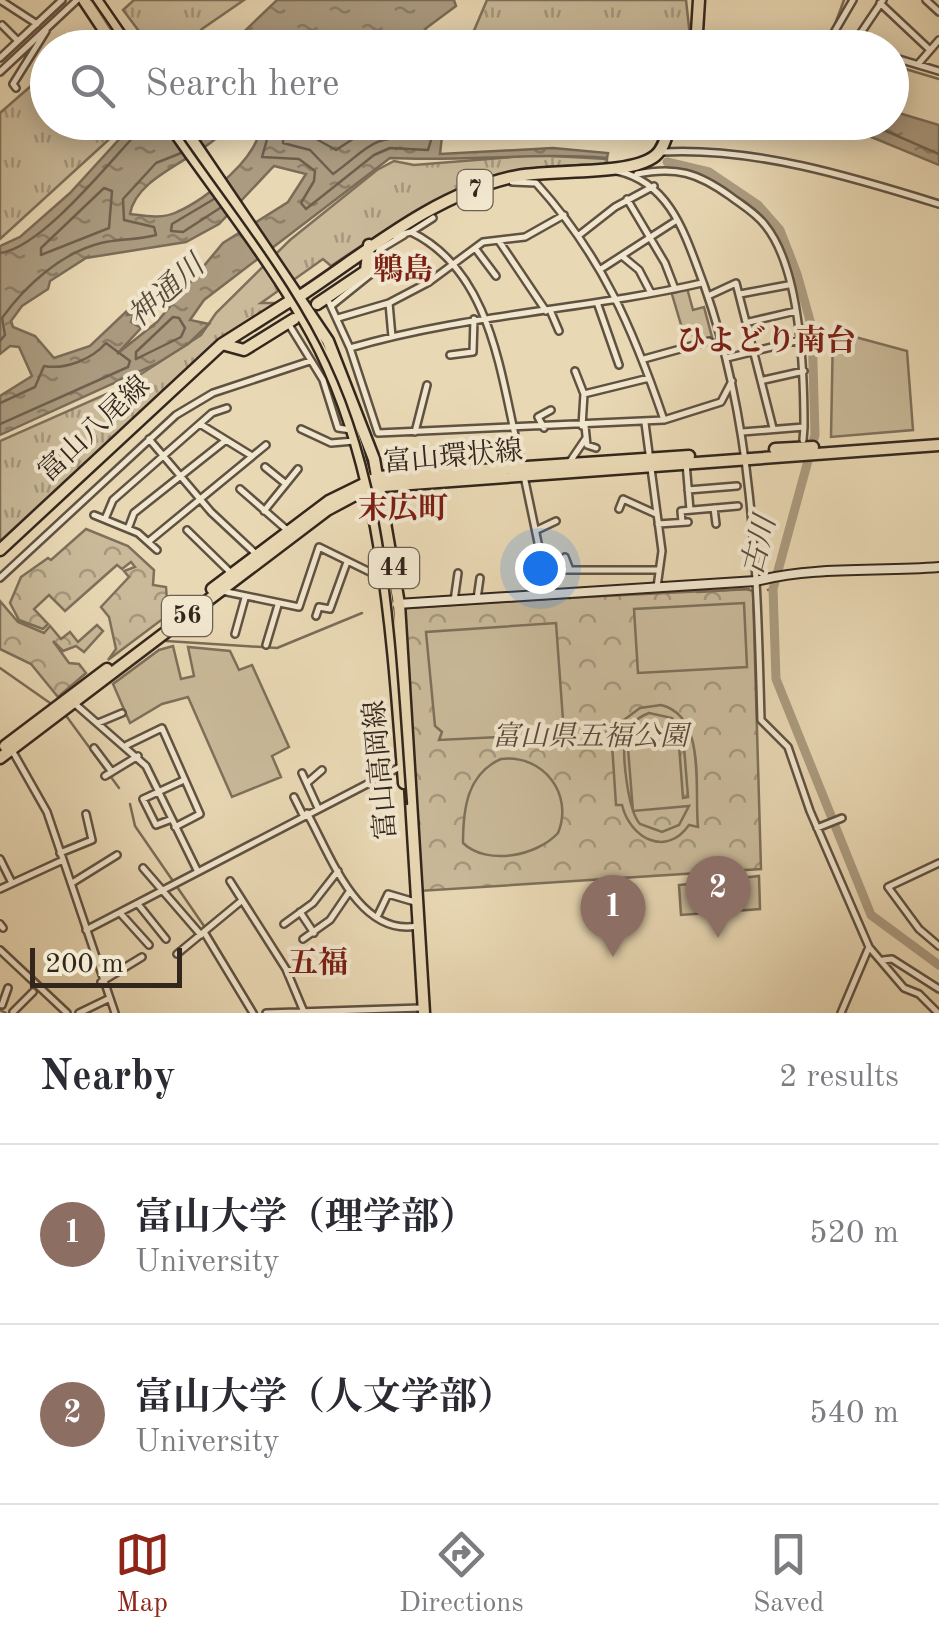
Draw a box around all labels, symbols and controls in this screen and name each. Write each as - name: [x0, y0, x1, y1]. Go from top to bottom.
- search box: [30, 30, 909, 140]
- icon: search: [65, 58, 120, 113]
- text: Search here: [145, 66, 340, 104]
- road number: 7: [458, 170, 492, 210]
- water label: 神通川: [122, 247, 213, 333]
- district label: 鵯島: [373, 253, 433, 286]
- district label: ひよどり南台: [676, 324, 856, 357]
- street label: 富山八尾線: [32, 370, 156, 488]
- street label: 富山環状線: [382, 435, 524, 478]
- district label: 末広町: [358, 492, 448, 525]
- water label: 古川: [735, 510, 783, 579]
- your location: [515, 543, 566, 594]
- road number: 44: [369, 548, 419, 588]
- road number: 56: [162, 596, 212, 636]
- street label: 富山高岡線: [359, 699, 402, 841]
- park label: 富山県五福公園: [492, 721, 692, 752]
- pin: 2: [686, 856, 750, 938]
- pin: 1: [580, 874, 646, 957]
- scale bar: [30, 943, 182, 988]
- district label: 五福: [288, 946, 348, 979]
- text: 200 m: [45, 951, 124, 979]
- text: Nearby: [40, 1057, 176, 1099]
- text: 2 results: [779, 1062, 899, 1094]
- text: 富山大学（理学部）: [135, 1200, 477, 1238]
- text: 1: [63, 1218, 82, 1250]
- text: 520 m: [809, 1218, 899, 1250]
- text: University: [135, 1247, 280, 1279]
- text: 富山大学（人文学部）: [135, 1380, 515, 1418]
- text: 2: [63, 1398, 82, 1430]
- text: 540 m: [809, 1398, 899, 1430]
- text: University: [135, 1427, 280, 1459]
- tab: Map: [115, 1527, 170, 1622]
- tab: Directions: [399, 1527, 524, 1622]
- tab: Saved: [753, 1527, 824, 1622]

